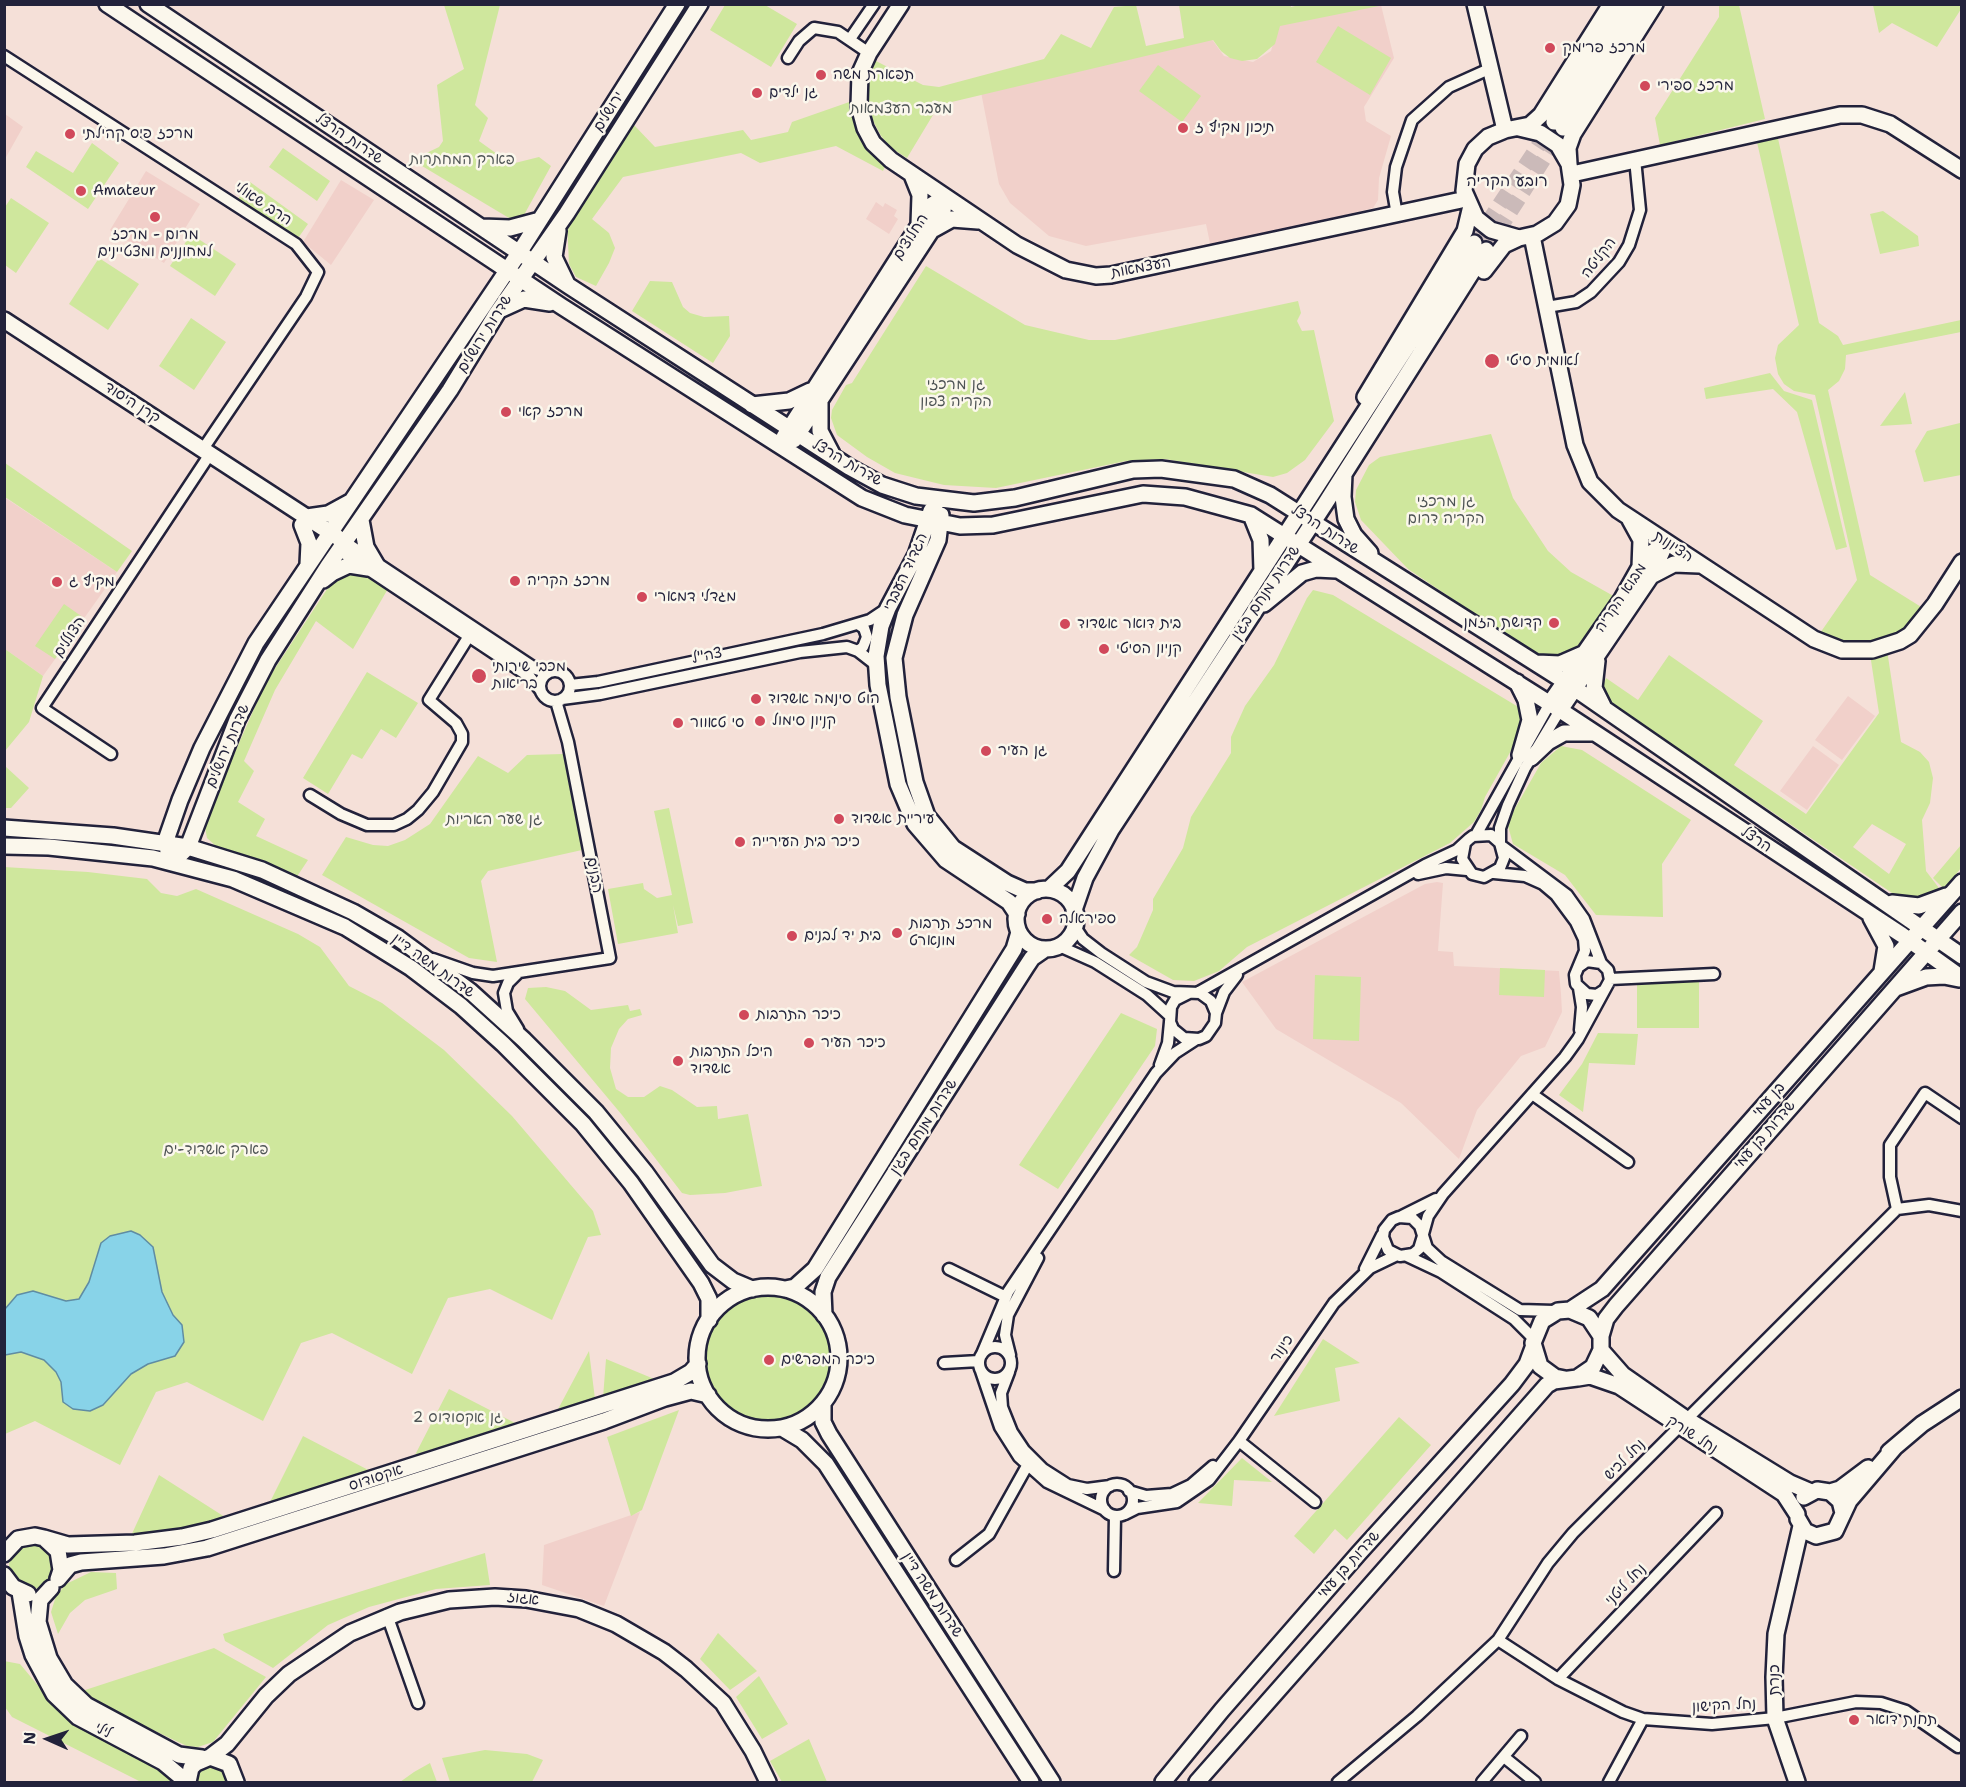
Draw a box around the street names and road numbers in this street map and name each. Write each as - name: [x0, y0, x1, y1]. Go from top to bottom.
- street label: ירושלים: [590, 89, 628, 135]
- street label: שדרות הרצל: [312, 110, 386, 168]
- street label: הרב שאולי: [231, 178, 295, 230]
- street label: החלוצים: [889, 211, 933, 263]
- street label: הקליטה: [1578, 234, 1620, 282]
- street label: העצמאות: [1109, 253, 1173, 283]
- street label: שדרות ירושלים: [454, 292, 516, 376]
- street label: קרן היסוד: [100, 378, 164, 428]
- street label: שדרות הרצל: [809, 436, 885, 490]
- street label: שדרות הרצל: [1287, 501, 1363, 559]
- street label: הציונות: [1649, 527, 1697, 567]
- street label: הגדוד העברי: [880, 530, 932, 614]
- street label: שדרות מנחם בגין: [1228, 542, 1304, 644]
- street label: מבוא הקריה: [1591, 560, 1651, 636]
- street label: הצוללים: [50, 613, 90, 661]
- street label: צה"ל: [690, 644, 724, 668]
- street label: שדרות ירושלים: [202, 702, 254, 790]
- street label: הרצל: [1737, 823, 1775, 857]
- street label: הבנים: [582, 855, 606, 895]
- street label: שדרות משה דיין: [388, 930, 478, 1002]
- street label: שדרות מנחם בגין: [886, 1076, 962, 1178]
- street label: בן עמי: [1749, 1079, 1789, 1121]
- street label: שדרות בן עמי: [1730, 1097, 1800, 1173]
- street label: כינור: [1266, 1332, 1298, 1366]
- street label: נחל שורק: [1663, 1412, 1721, 1458]
- street label: נחל לכיש: [1601, 1436, 1649, 1484]
- street label: אקסודוס: [347, 1461, 405, 1495]
- street label: שדרות בן עמי: [1314, 1527, 1384, 1603]
- street label: שדרות משה דיין: [898, 1549, 966, 1641]
- street label: נחל ליטני: [1602, 1560, 1650, 1610]
- street label: אגוז: [506, 1588, 540, 1610]
- street label: כנרת: [1766, 1664, 1784, 1696]
- street label: נחל הקישון: [1691, 1695, 1757, 1717]
- street label: לילי: [91, 1719, 115, 1743]

